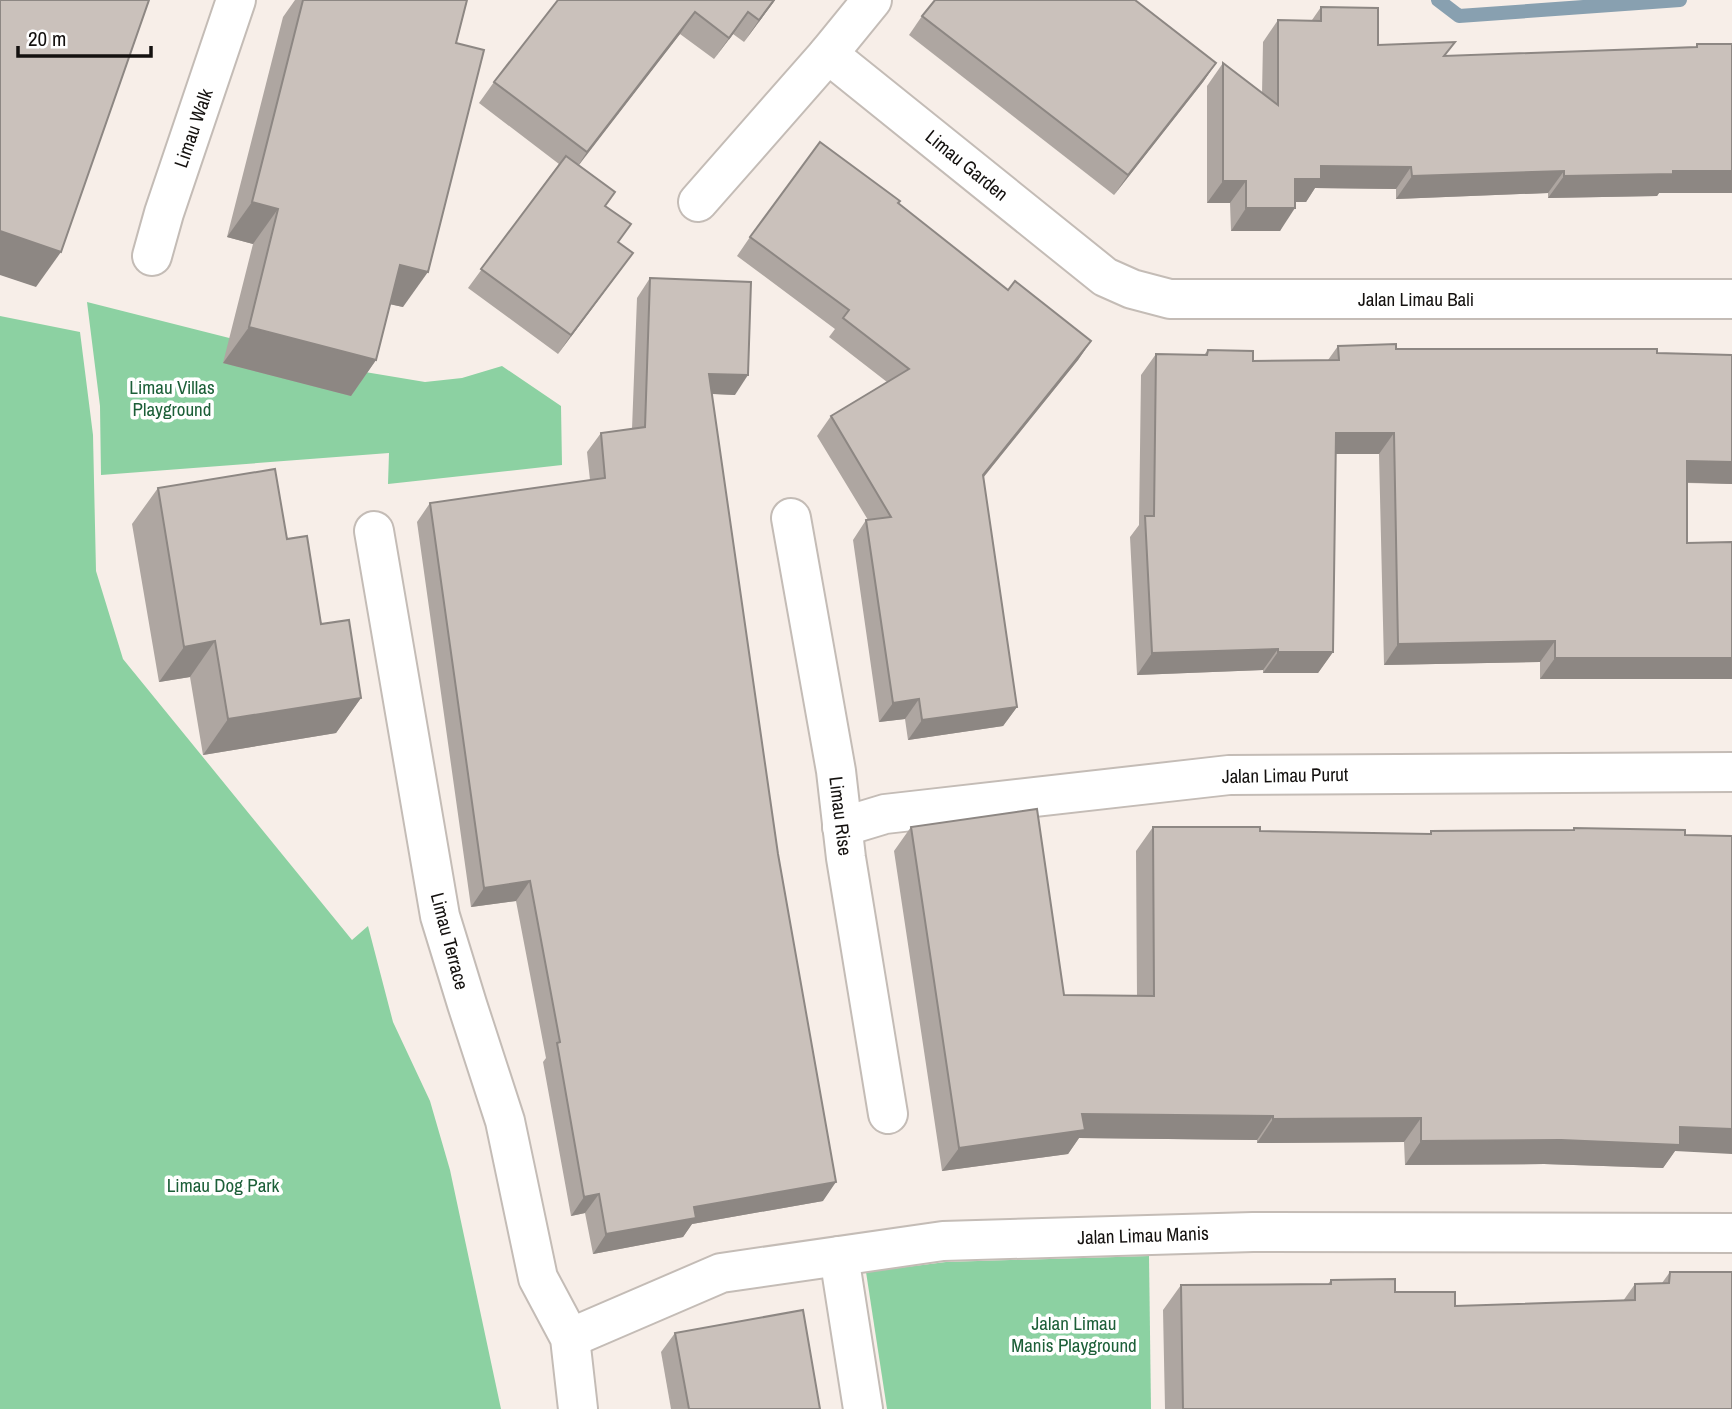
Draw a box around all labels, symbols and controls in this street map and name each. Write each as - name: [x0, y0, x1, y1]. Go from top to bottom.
- scale bar: [18, 14, 150, 58]
- text: 20 m: [28, 24, 66, 53]
- street label: Limau Walk: [167, 85, 219, 171]
- street label: Limau Garden: [920, 124, 1014, 206]
- street label: Jalan Limau Bali: [1358, 286, 1474, 312]
- park label: Limau Villas Playground: [129, 374, 215, 422]
- street label: Jalan Limau Purut: [1222, 761, 1349, 789]
- street label: Limau Rise: [823, 775, 859, 857]
- street label: Limau Terrace: [425, 890, 475, 992]
- park label: Limau Dog Park: [167, 1172, 279, 1198]
- street label: Jalan Limau Manis: [1077, 1220, 1209, 1250]
- park label: Jalan Limau Manis Playground: [1011, 1310, 1137, 1358]

